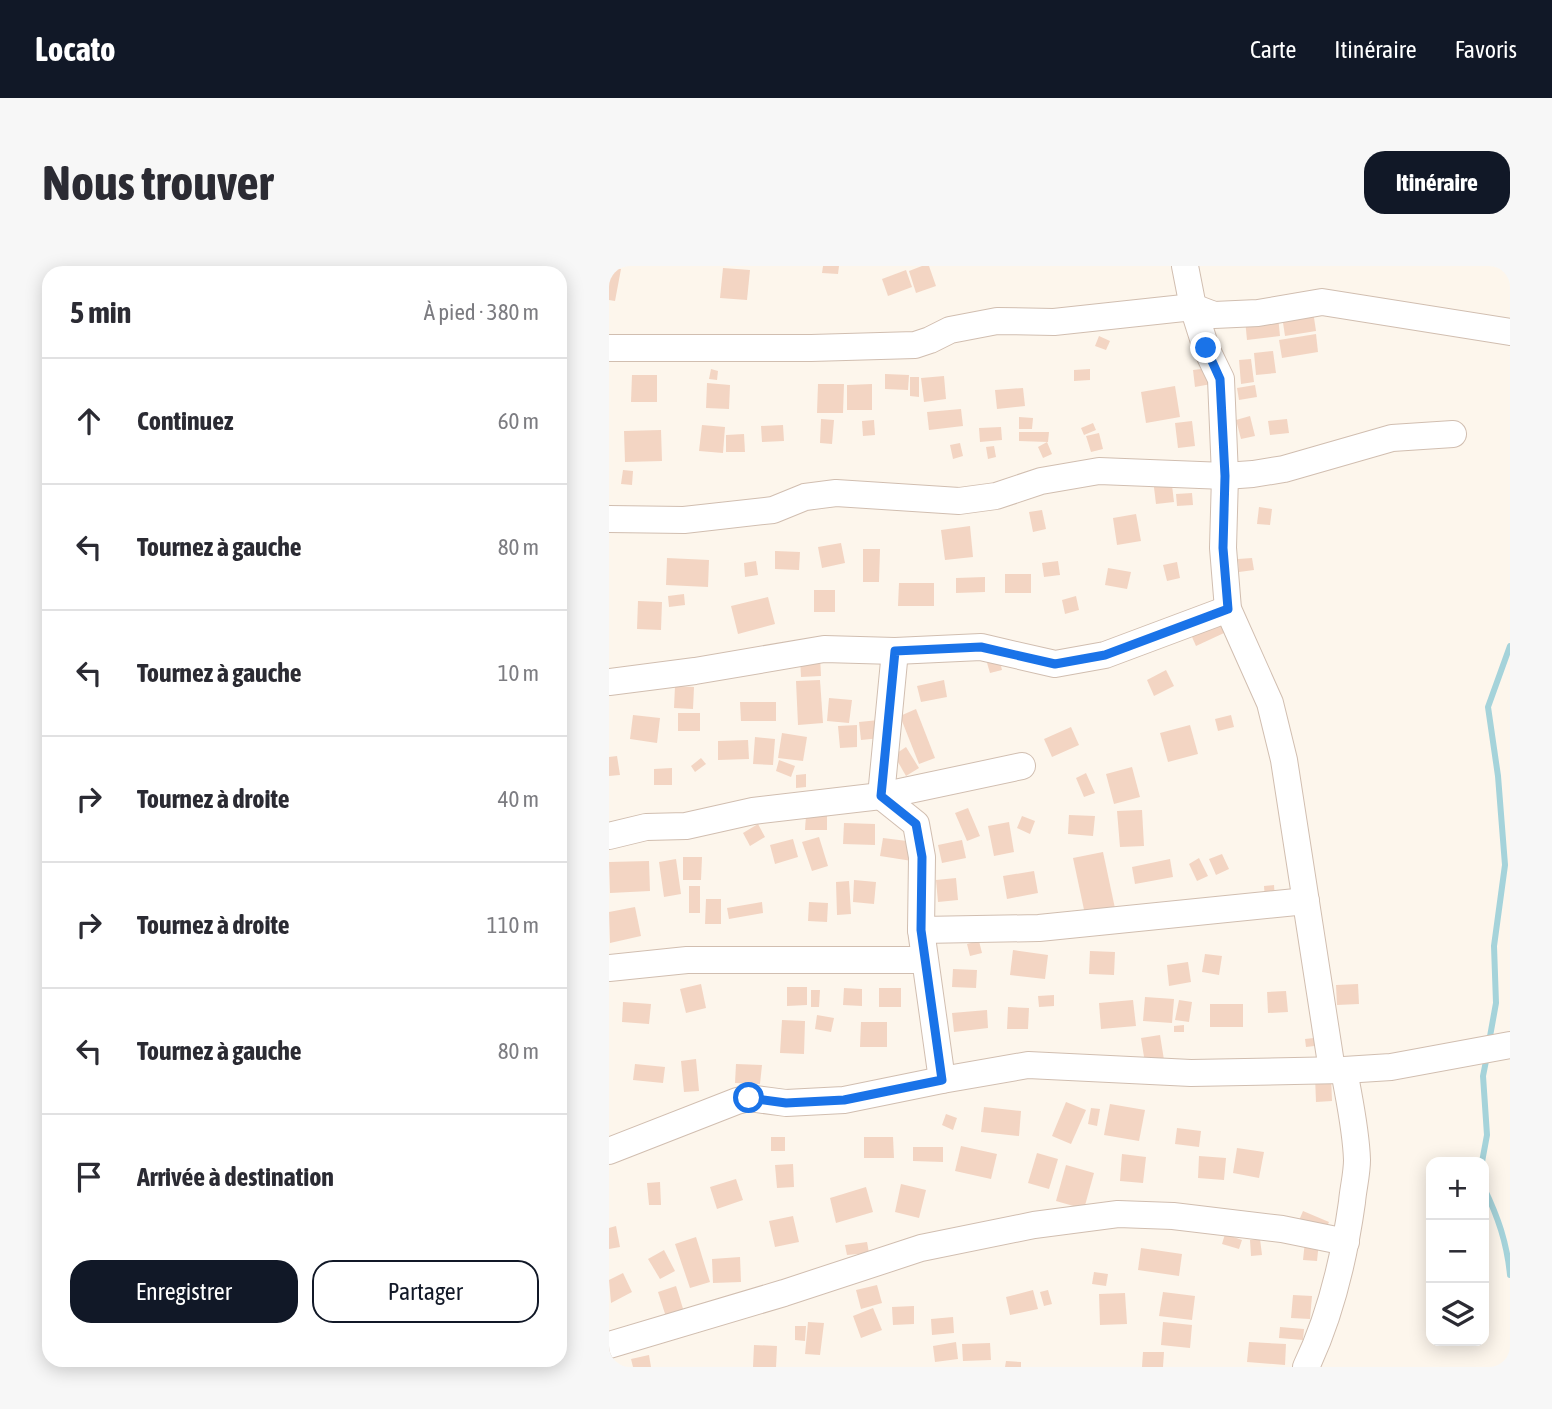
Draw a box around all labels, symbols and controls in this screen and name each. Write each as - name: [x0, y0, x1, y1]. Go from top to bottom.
- text: Locato: [35, 30, 116, 68]
- text: Carte: [1250, 36, 1296, 63]
- text: Itinéraire: [1334, 36, 1417, 63]
- text: Favoris: [1455, 36, 1517, 63]
- button: Itinéraire: [1364, 151, 1510, 214]
- text: Nous trouver: [42, 154, 273, 210]
- text: 5 min: [70, 295, 131, 329]
- text: À pied · 380 m: [424, 299, 539, 325]
- route end: [1190, 332, 1221, 363]
- icon: ahead: [70, 402, 108, 440]
- text: Continuez: [137, 406, 233, 436]
- text: 60 m: [498, 408, 539, 434]
- icon: left: [70, 528, 108, 566]
- text: Tournez à gauche: [137, 532, 302, 562]
- text: 80 m: [498, 534, 539, 560]
- icon: left: [70, 654, 108, 692]
- text: Tournez à gauche: [137, 658, 302, 688]
- text: 10 m: [498, 660, 539, 686]
- icon: right: [70, 780, 108, 818]
- text: Tournez à droite: [137, 784, 290, 814]
- text: 40 m: [498, 786, 539, 812]
- icon: right: [70, 906, 108, 944]
- text: Tournez à droite: [137, 910, 290, 940]
- text: 110 m: [487, 912, 539, 938]
- icon: left: [70, 1032, 108, 1070]
- text: Tournez à gauche: [137, 1036, 302, 1066]
- text: 80 m: [498, 1038, 539, 1064]
- route start: [733, 1082, 764, 1113]
- map controls: [1426, 1157, 1489, 1346]
- button: +: [1426, 1157, 1489, 1220]
- icon: arrive: [70, 1158, 108, 1196]
- text: Arrivée à destination: [137, 1162, 334, 1192]
- button: −: [1426, 1220, 1489, 1283]
- button: Enregistrer: [70, 1260, 298, 1323]
- button: Partager: [312, 1260, 539, 1323]
- button: layers: [1426, 1283, 1489, 1346]

